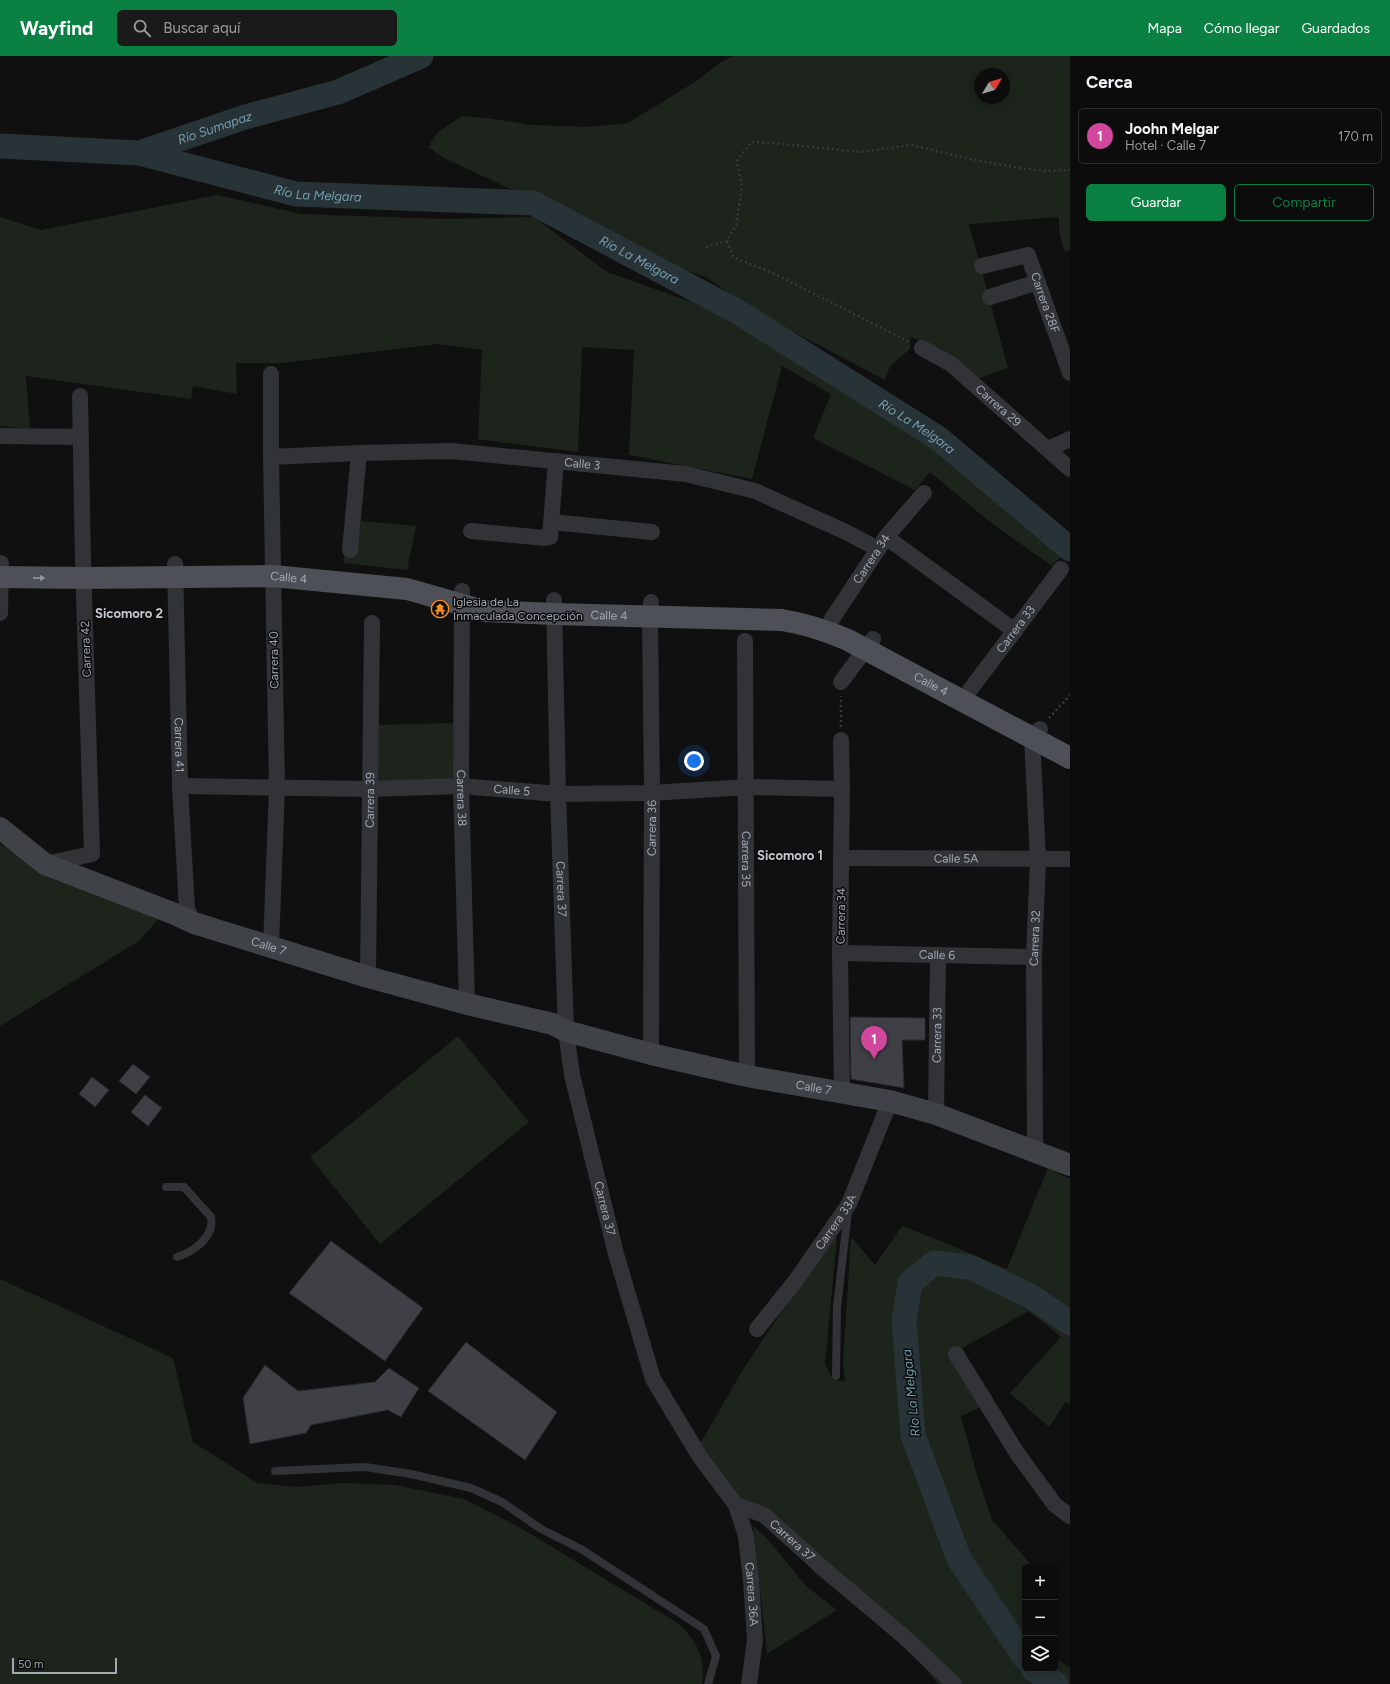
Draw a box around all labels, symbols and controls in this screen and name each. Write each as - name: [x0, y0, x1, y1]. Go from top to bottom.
- search box: [117, 10, 397, 46]
- text: Wayfind: [20, 17, 93, 40]
- icon: search: [131, 17, 153, 39]
- text: Buscar aquí: [163, 19, 241, 37]
- text: Mapa: [1147, 20, 1182, 37]
- text: Cómo llegar: [1204, 20, 1279, 37]
- text: Guardados: [1301, 20, 1370, 37]
- north arrow: [974, 68, 1010, 104]
- text: Cerca: [1086, 72, 1133, 92]
- water label: Río Sumapaz: [175, 108, 254, 147]
- text: Joohn Melgar: [1125, 120, 1219, 138]
- text: 1: [1097, 129, 1103, 144]
- text: 170 m: [1338, 129, 1373, 144]
- text: Hotel · Calle 7: [1125, 138, 1206, 153]
- water label: Río La Melgara: [273, 181, 362, 204]
- button: Guardar: [1086, 184, 1226, 221]
- button: Compartir: [1234, 184, 1374, 221]
- water label: Río La Melgara: [597, 232, 682, 287]
- street label: Carrera 28F: [1028, 271, 1062, 335]
- street label: Carrera 29: [972, 382, 1024, 430]
- water label: Río La Melgara: [877, 395, 958, 457]
- street label: Calle 3: [564, 455, 601, 473]
- street label: Carrera 34: [850, 531, 893, 586]
- street label: Calle 4: [270, 569, 309, 586]
- one-way arrow: [33, 574, 45, 581]
- place label: Iglesia de La Inmaculada Concepción: [453, 595, 583, 623]
- temple icon: Iglesia de La Inmaculada Concepción: [430, 599, 450, 619]
- street label: Carrera 33: [993, 603, 1038, 656]
- district label: Sicomoro 2: [95, 606, 163, 621]
- street label: Calle 4: [590, 608, 628, 623]
- street label: Carrera 42: [78, 620, 94, 678]
- street label: Carrera 40: [266, 631, 282, 689]
- street label: Calle 4: [911, 669, 951, 699]
- street label: Carrera 41: [171, 717, 187, 773]
- your location: [684, 751, 704, 771]
- street label: Carrera 38: [454, 770, 469, 826]
- street label: Carrera 39: [363, 772, 377, 828]
- street label: Calle 5: [493, 782, 531, 799]
- street label: Carrera 36: [645, 800, 659, 856]
- street label: Carrera 35: [739, 831, 753, 887]
- district label: Sicomoro 1: [757, 848, 823, 863]
- street label: Calle 5A: [934, 851, 978, 866]
- street label: Carrera 37: [553, 861, 569, 917]
- street label: Carrera 34: [834, 887, 849, 944]
- street label: Carrera 32: [1027, 910, 1043, 966]
- street label: Calle 7: [249, 934, 288, 958]
- street label: Calle 6: [919, 948, 956, 962]
- street label: Carrera 33: [930, 1007, 944, 1063]
- pin: 1: [861, 1026, 887, 1059]
- street label: Calle 7: [795, 1078, 833, 1098]
- street label: Carrera 37: [591, 1180, 618, 1238]
- street label: Carrera 33A: [812, 1192, 859, 1253]
- water label: Río La Melgara: [899, 1348, 923, 1437]
- street label: Carrera 37: [767, 1517, 818, 1565]
- street label: Carrera 36A: [742, 1561, 761, 1627]
- map controls: [1022, 1564, 1058, 1672]
- button: +: [1022, 1564, 1058, 1600]
- button: −: [1022, 1600, 1058, 1636]
- button: layers: [1022, 1636, 1058, 1672]
- scale bar: [12, 1656, 117, 1675]
- text: 50 m: [18, 1658, 43, 1671]

